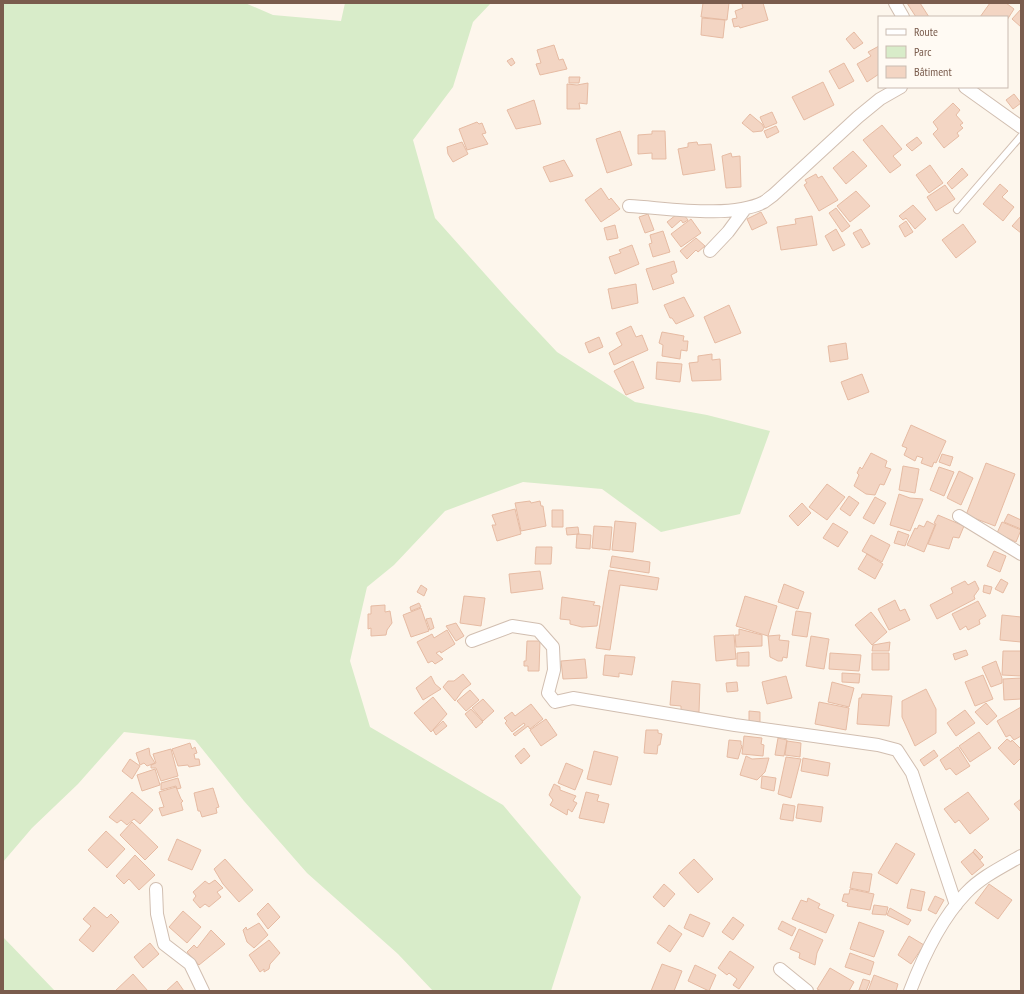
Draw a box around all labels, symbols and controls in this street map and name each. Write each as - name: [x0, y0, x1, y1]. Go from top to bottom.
- legend: [878, 16, 1008, 88]
- text: Route: [914, 24, 938, 39]
- text: Parc: [914, 44, 932, 59]
- text: Bâtiment: [914, 64, 952, 79]

